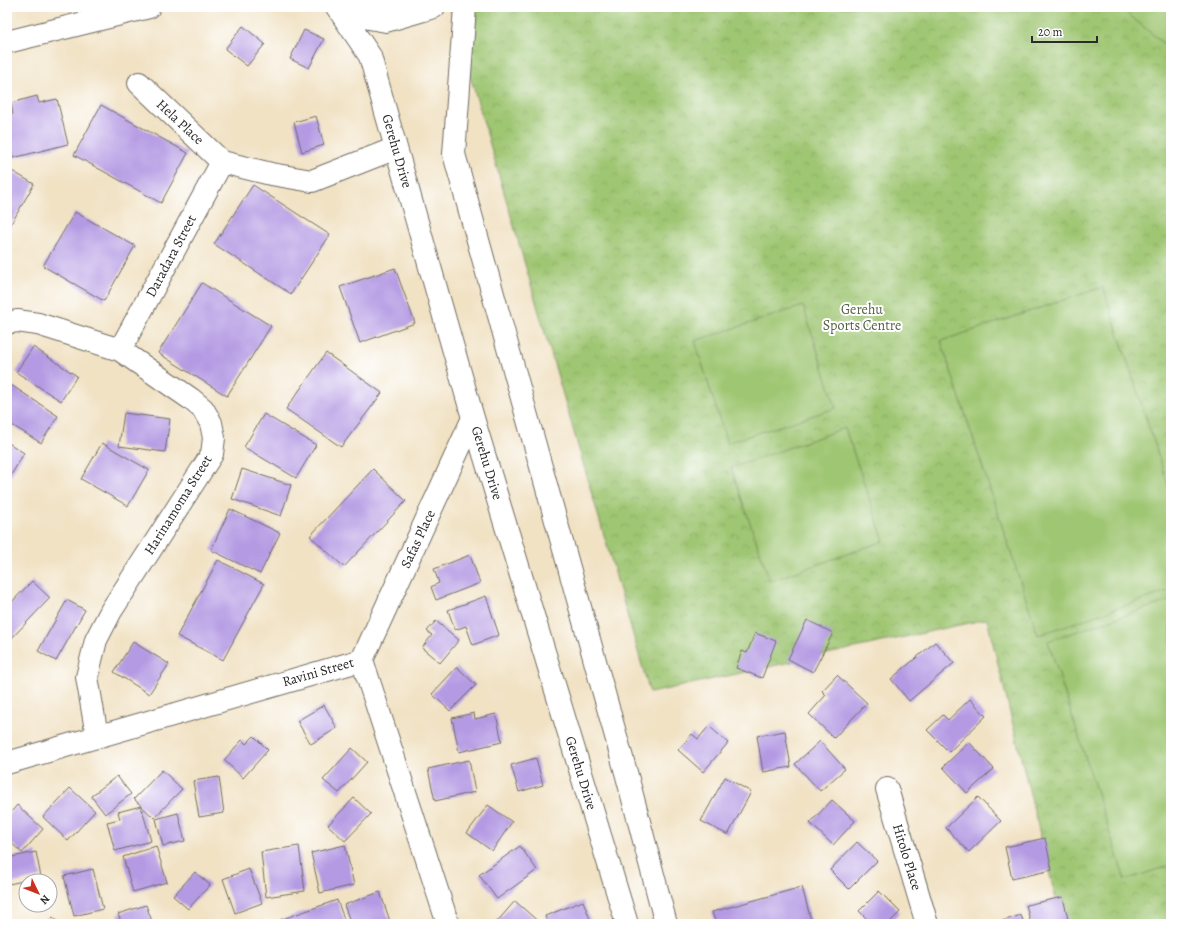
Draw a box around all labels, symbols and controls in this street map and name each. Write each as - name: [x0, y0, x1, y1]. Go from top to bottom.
- scale bar: [1032, 18, 1097, 44]
- text: 20 m: [1038, 24, 1062, 40]
- street label: Hela Place: [152, 95, 208, 149]
- street label: Gerehu Drive: [377, 112, 417, 190]
- street label: Daradara Street: [141, 211, 201, 301]
- park label: Gerehu Sports Centre: [823, 300, 901, 335]
- street label: Gerehu Drive: [467, 424, 507, 502]
- street label: Harinamoma Street: [140, 451, 217, 558]
- street label: Safas Place: [396, 507, 440, 571]
- street label: Ravini Street: [280, 653, 356, 691]
- street label: Gerehu Drive: [561, 734, 601, 812]
- street label: Hitolo Place: [888, 821, 926, 893]
- north arrow: [18, 873, 58, 913]
- text: N: [37, 891, 53, 908]

